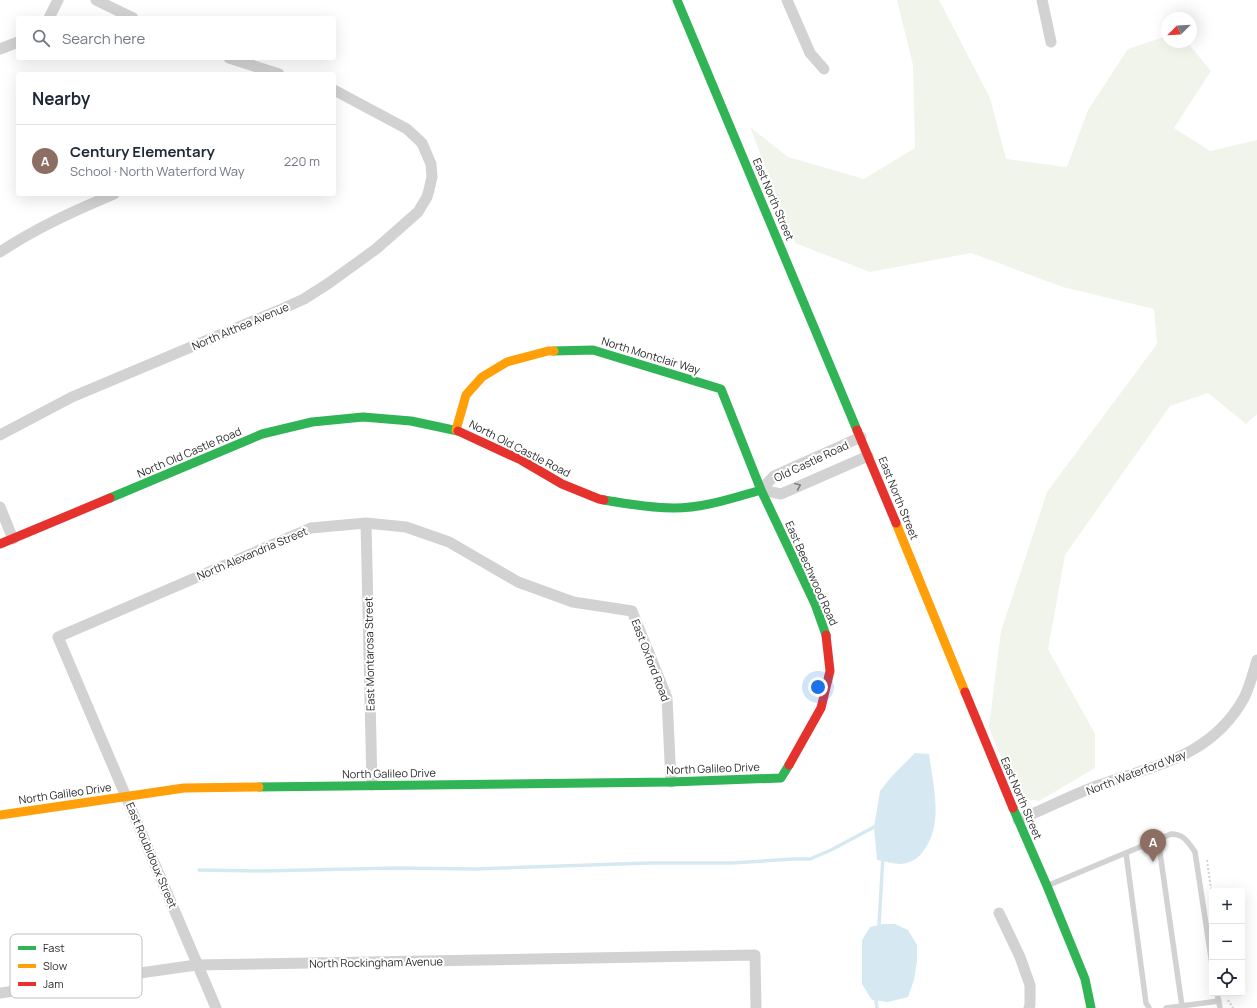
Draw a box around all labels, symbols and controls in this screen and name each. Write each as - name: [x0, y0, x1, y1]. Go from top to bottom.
- north arrow: [1161, 12, 1197, 48]
- search box: [16, 16, 336, 60]
- icon: search: [30, 27, 52, 49]
- text: Search here: [62, 28, 145, 49]
- text: Nearby: [32, 87, 90, 110]
- text: Century Elementary: [70, 141, 215, 162]
- text: A: [41, 152, 49, 170]
- text: 220 m: [284, 152, 320, 170]
- street label: East North Street: [750, 155, 798, 243]
- text: School · North Waterford Way: [70, 162, 245, 180]
- street label: North Althea Avenue: [189, 299, 291, 353]
- street label: North Montclair Way: [600, 333, 702, 377]
- street label: North Old Castle Road: [467, 416, 573, 480]
- street label: North Old Castle Road: [135, 423, 243, 481]
- street label: Old Castle Road: [771, 437, 851, 485]
- street label: East North Street: [876, 454, 922, 542]
- one-way arrow: [794, 483, 802, 491]
- street label: East Beechwood Road: [782, 518, 842, 628]
- street label: North Alexandria Street: [194, 523, 310, 583]
- street label: East Montarosa Street: [361, 597, 377, 711]
- street label: East Oxford Road: [628, 617, 674, 703]
- your location: [808, 677, 828, 697]
- street label: North Waterford Way: [1084, 746, 1188, 798]
- street label: East North Street: [998, 754, 1046, 842]
- street label: North Galileo Drive: [666, 759, 761, 777]
- street label: North Galileo Drive: [342, 765, 436, 781]
- street label: North Galileo Drive: [18, 779, 113, 807]
- street label: East Roubidoux Street: [123, 800, 181, 910]
- pin: A: [1140, 829, 1166, 862]
- map controls: [1209, 888, 1245, 996]
- button: +: [1209, 888, 1245, 924]
- button: −: [1209, 924, 1245, 960]
- legend: [10, 934, 142, 998]
- text: Fast: [43, 940, 65, 955]
- street label: North Rockingham Avenue: [309, 953, 443, 971]
- text: Slow: [43, 958, 68, 973]
- button: locate: [1209, 960, 1245, 996]
- text: Jam: [43, 976, 64, 991]

